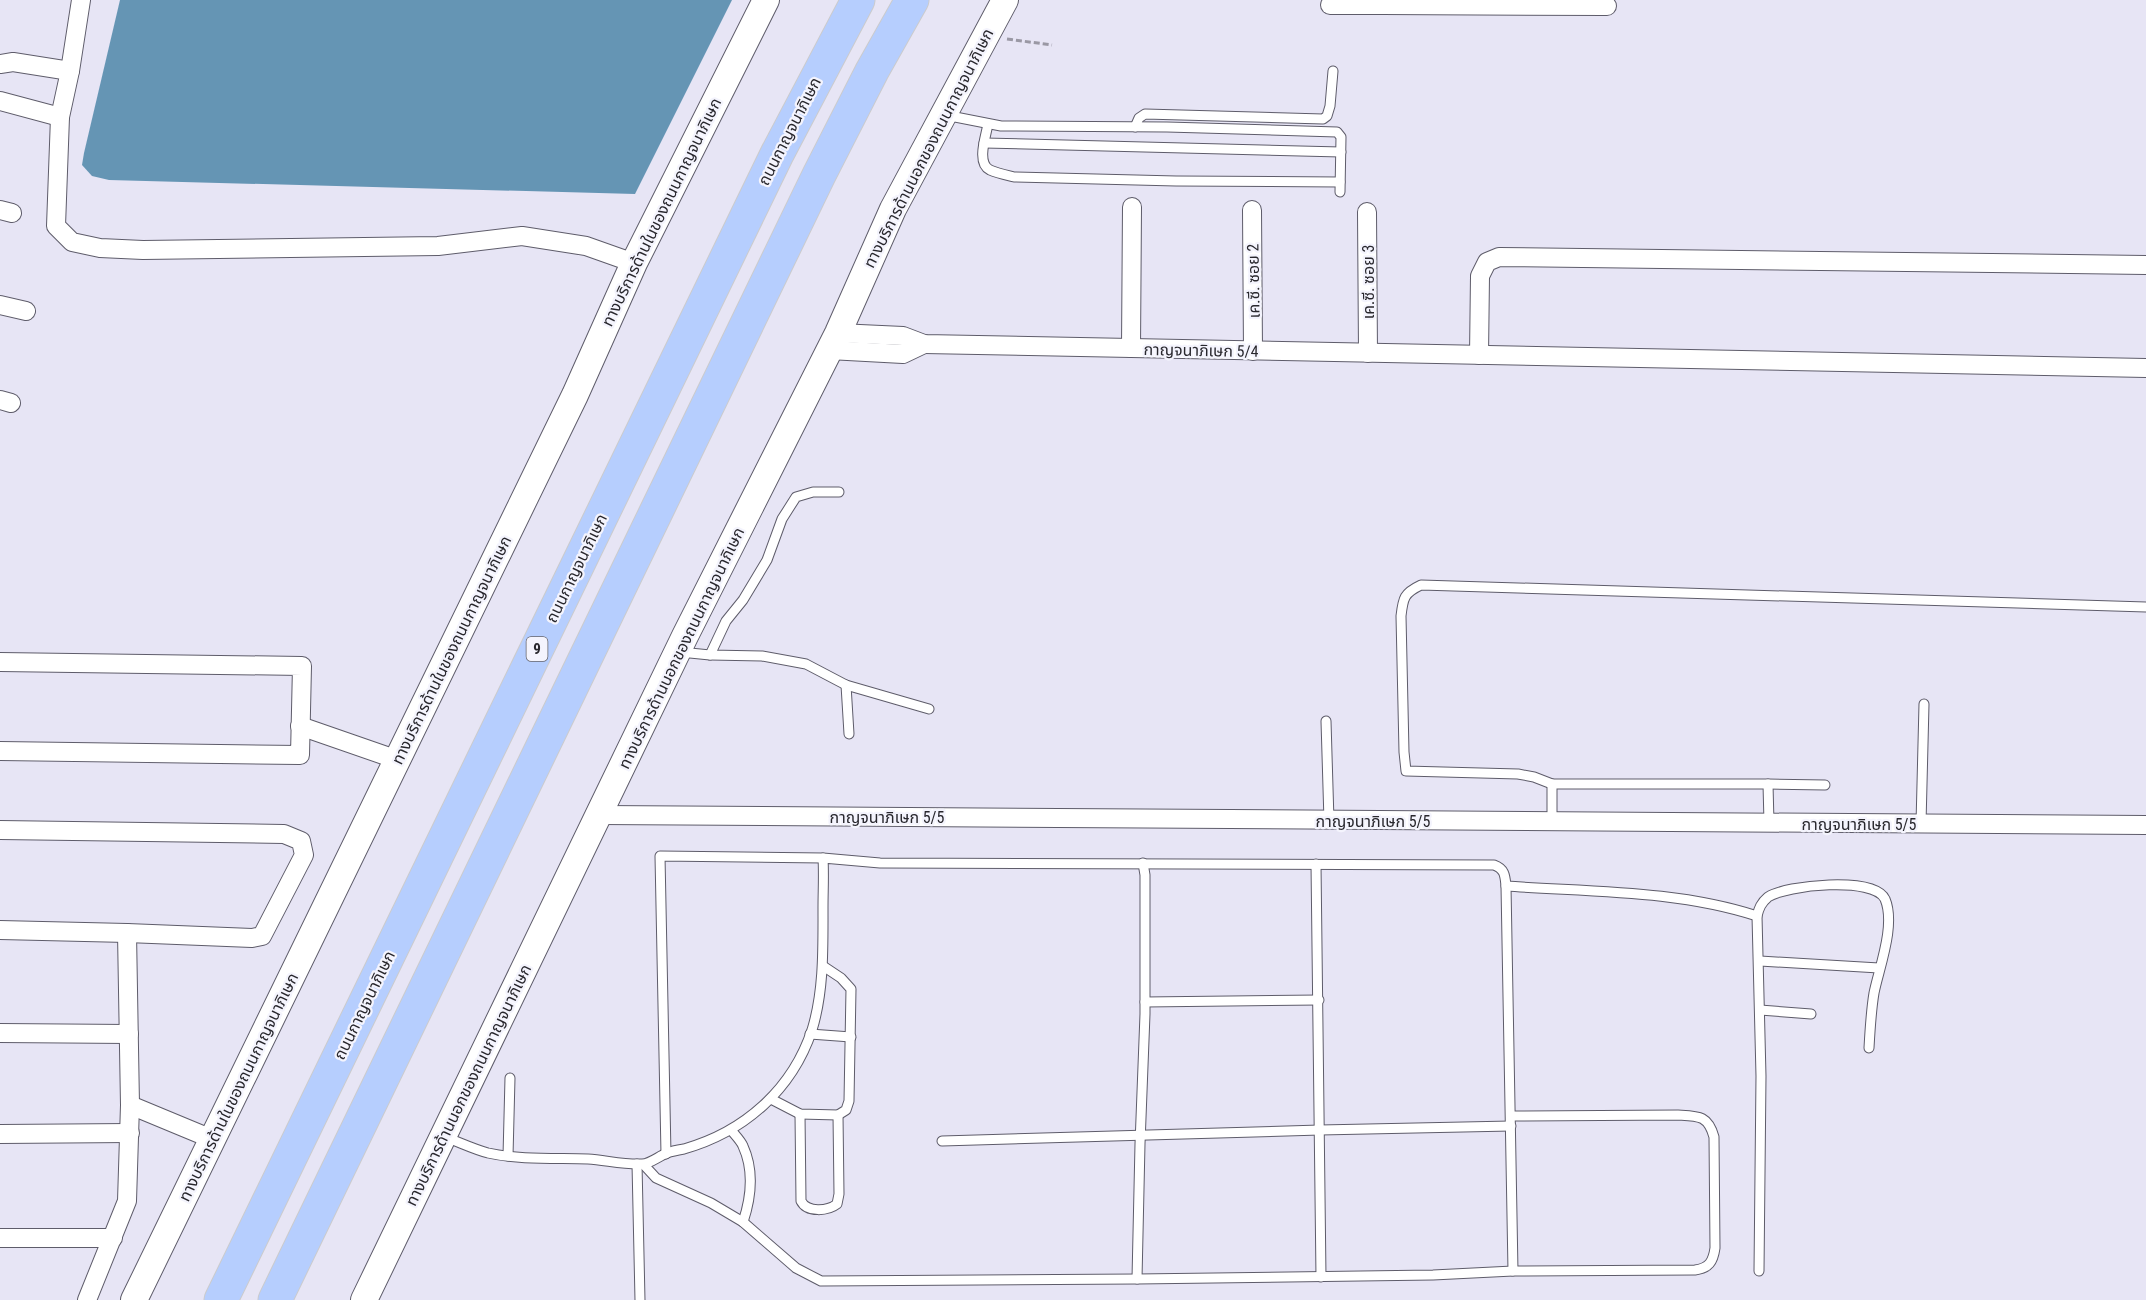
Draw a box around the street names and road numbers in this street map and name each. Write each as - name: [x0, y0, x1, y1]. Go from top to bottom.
- street label: ทางบริการด้านนอกของถนนกาญจนาภิเษก: [860, 25, 997, 271]
- street label: ถนนกาญจนาภิเษก: [754, 74, 825, 188]
- street label: ทางบริการด้านในของถนนกาญจนาภิเษก: [598, 95, 725, 330]
- street label: เค.ซี. ซอย 2: [1243, 243, 1264, 318]
- street label: เค.ซี. ซอย 3: [1359, 245, 1378, 319]
- street label: กาญจนาภิเษก 5/4: [1143, 340, 1259, 361]
- street label: ถนนกาญจนาภิเษก: [542, 511, 611, 626]
- street label: ทางบริการด้านนอกของถนนกาญจนาภิเษก: [615, 524, 748, 772]
- street label: ทางบริการด้านในของถนนกาญจนาภิเษก: [388, 533, 515, 768]
- road number: 9: [526, 637, 548, 661]
- street label: กาญจนาภิเษก 5/5: [830, 808, 945, 827]
- street label: กาญจนาภิเษก 5/5: [1316, 812, 1431, 831]
- street label: กาญจนาภิเษก 5/5: [1802, 815, 1917, 834]
- street label: ถนนกาญจนาภิเษก: [330, 948, 399, 1063]
- street label: ทางบริการด้านนอกของถนนกาญจนาภิเษก: [402, 961, 535, 1209]
- street label: ทางบริการด้านในของถนนกาญจนาภิเษก: [175, 970, 302, 1205]

